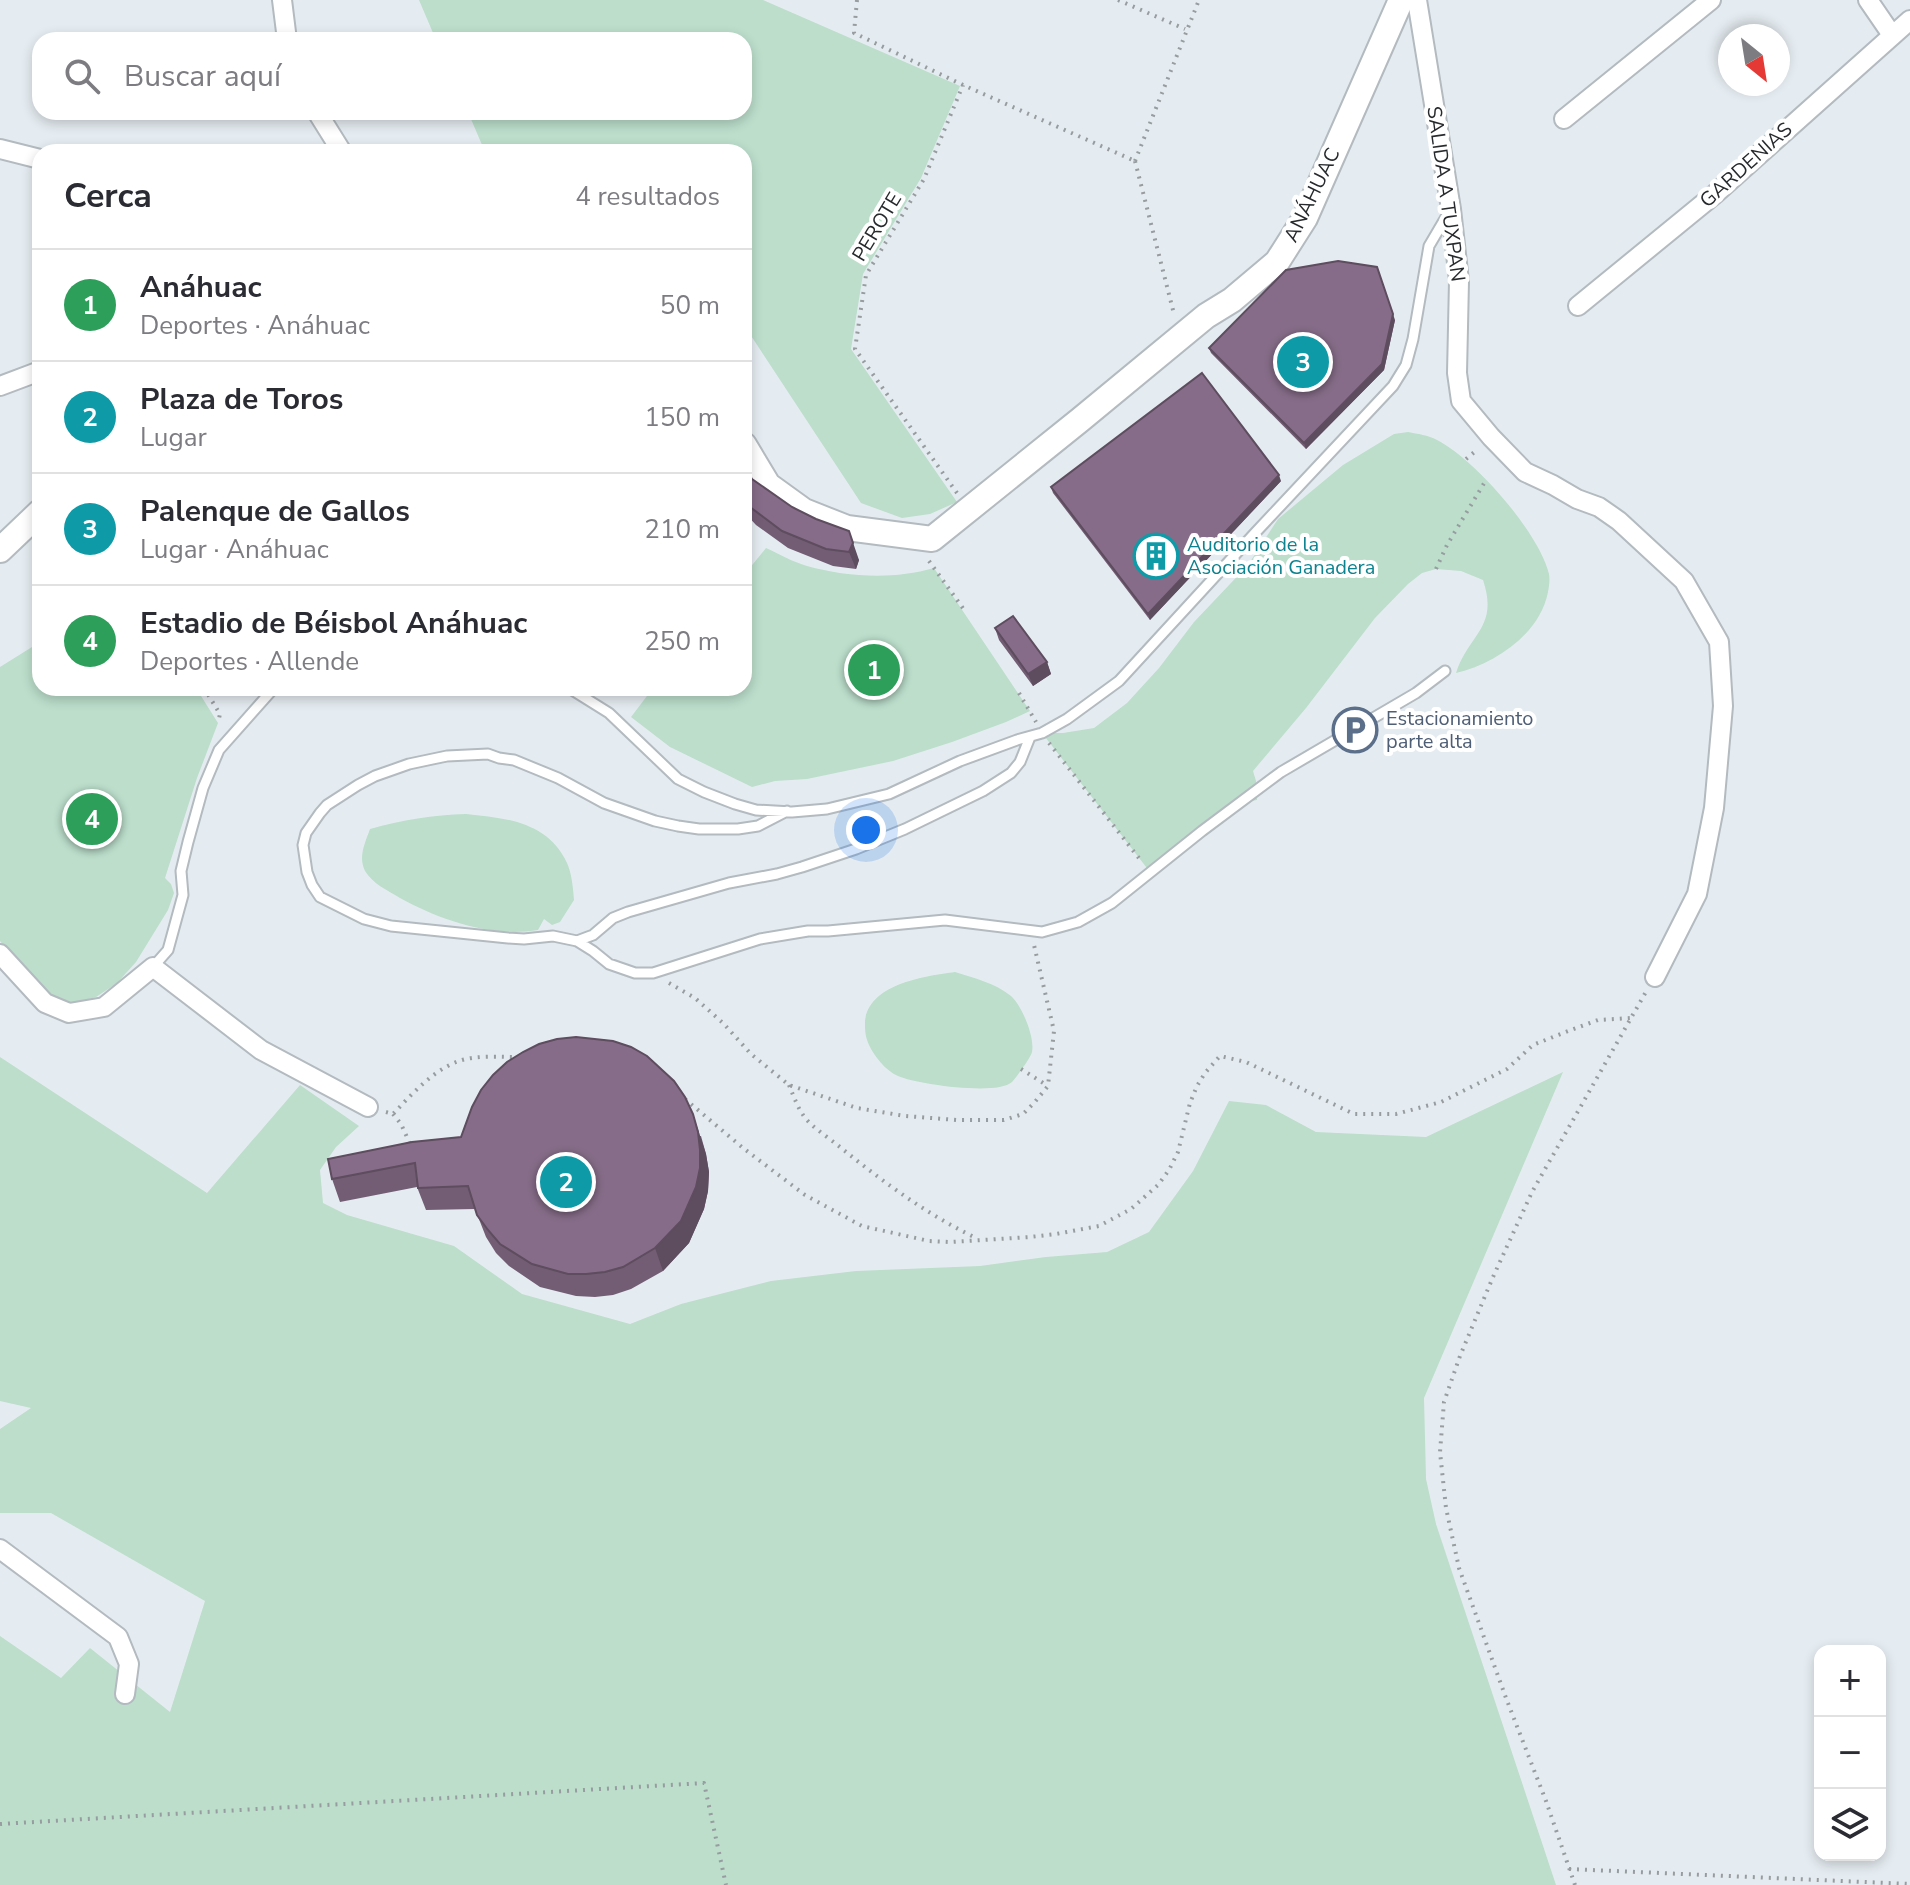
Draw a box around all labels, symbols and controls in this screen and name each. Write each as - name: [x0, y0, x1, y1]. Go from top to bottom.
- north arrow: [1718, 24, 1790, 96]
- search box: [32, 32, 752, 120]
- icon: search: [60, 54, 104, 98]
- text: Buscar aquí: [124, 56, 281, 97]
- street label: SALIDA A TUXPAN: [1420, 105, 1472, 283]
- street label: GARDENIAS: [1694, 116, 1798, 214]
- street label: ANÁHUAC: [1278, 143, 1346, 247]
- text: Cerca: [64, 173, 152, 219]
- text: 4 resultados: [575, 179, 720, 214]
- street label: PEROTE: [846, 188, 908, 266]
- text: Anáhuac: [140, 267, 262, 308]
- text: 1: [82, 288, 98, 323]
- text: 50 m: [660, 288, 720, 323]
- text: Deportes · Anáhuac: [140, 308, 370, 343]
- pin: 3: [1277, 332, 1329, 392]
- text: Plaza de Toros: [140, 379, 344, 420]
- text: 2: [82, 400, 98, 435]
- text: 150 m: [644, 400, 720, 435]
- text: Lugar: [140, 420, 207, 455]
- text: Palenque de Gallos: [140, 491, 410, 532]
- text: 3: [82, 512, 98, 547]
- text: 210 m: [644, 512, 720, 547]
- place label: Auditorio de la Asociación Ganadera: [1187, 531, 1375, 581]
- text: Lugar · Anáhuac: [140, 532, 329, 567]
- building icon: Auditorio de la Asociación Ganadera: [1132, 532, 1180, 580]
- text: Estadio de Béisbol Anáhuac: [140, 603, 527, 644]
- text: 4: [82, 624, 98, 659]
- text: 250 m: [644, 624, 720, 659]
- pin: 1: [848, 640, 900, 700]
- text: Deportes · Allende: [140, 644, 359, 679]
- place label: Estacionamiento parte alta: [1386, 705, 1533, 755]
- parking icon: Estacionamiento parte alta: [1331, 706, 1379, 754]
- pin: 4: [66, 789, 118, 849]
- your location: [846, 810, 886, 850]
- pin: 2: [540, 1152, 592, 1212]
- map controls: [1814, 1645, 1886, 1861]
- button: +: [1814, 1645, 1886, 1717]
- button: −: [1814, 1717, 1886, 1789]
- button: layers: [1814, 1789, 1886, 1861]

